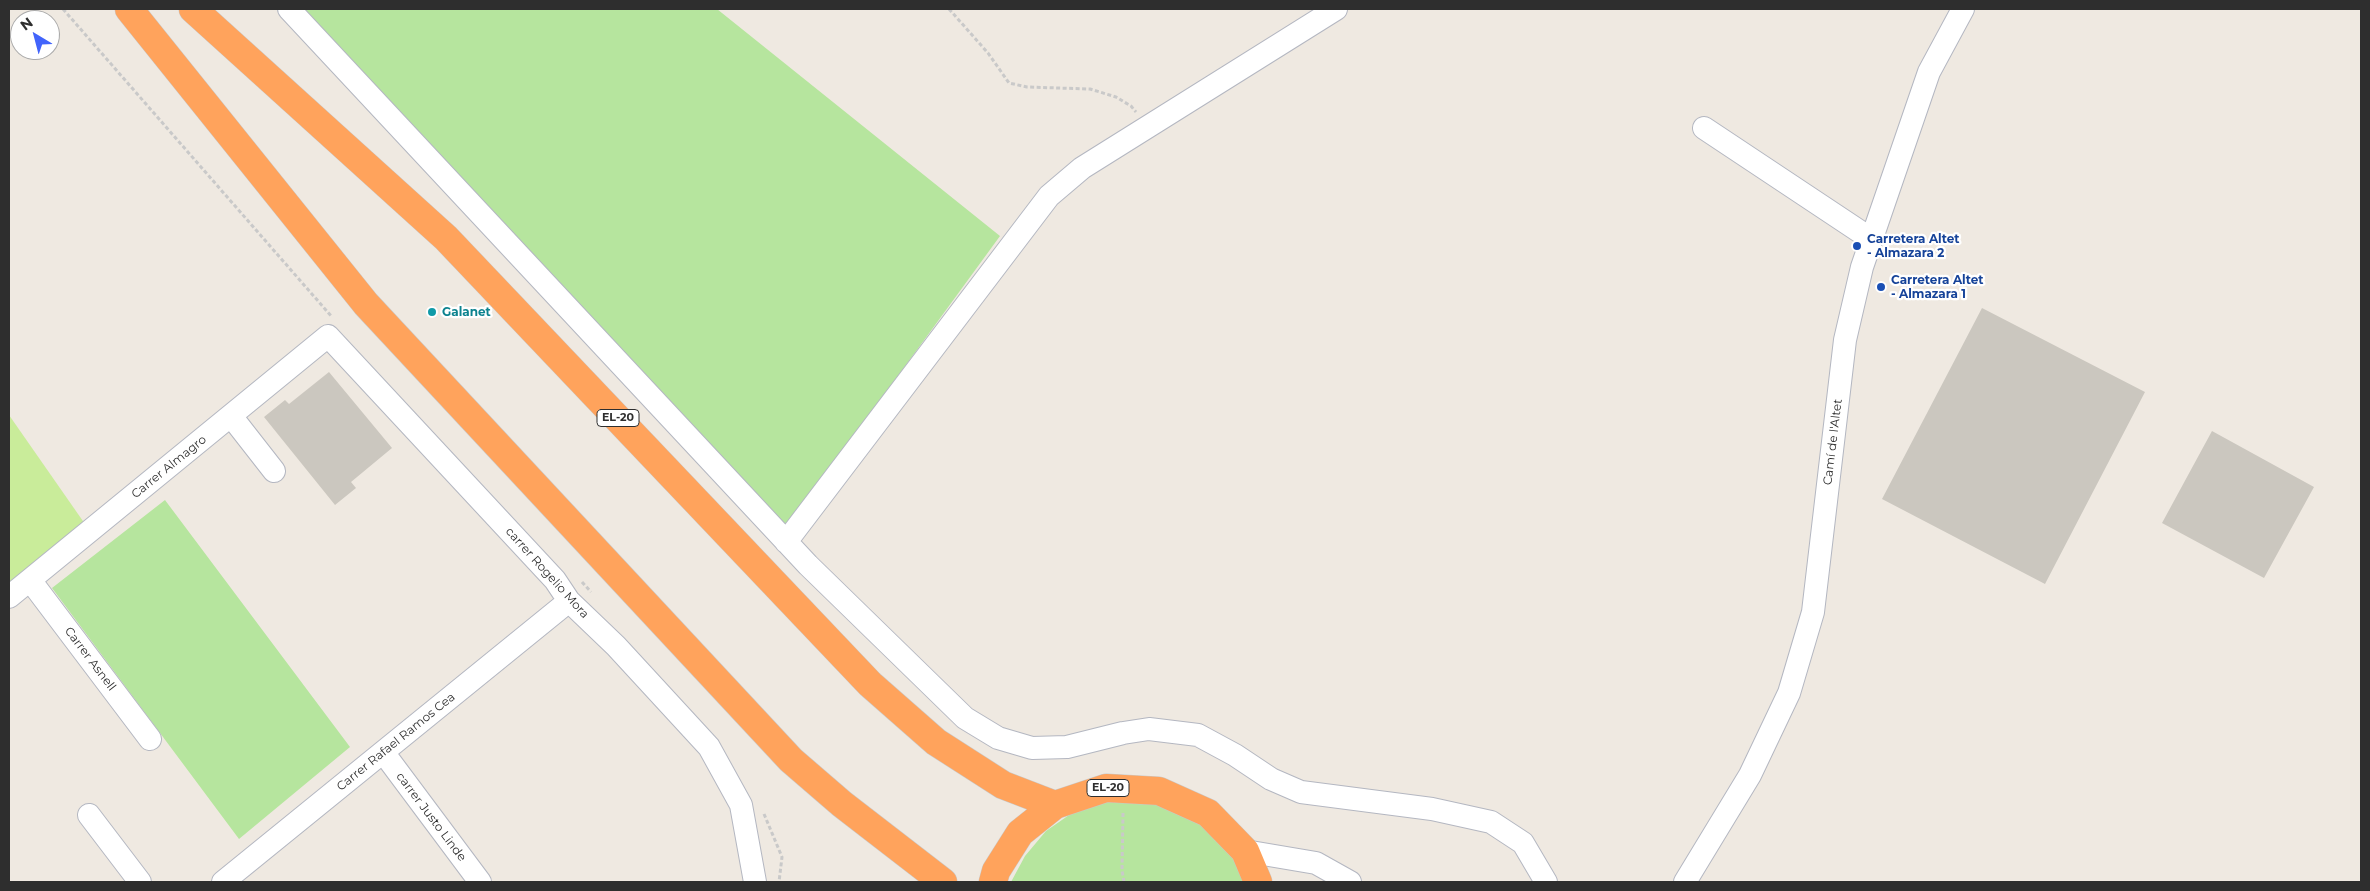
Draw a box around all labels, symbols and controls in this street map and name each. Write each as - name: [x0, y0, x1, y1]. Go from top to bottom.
- north arrow: [10, 10, 60, 60]
- text: N: [17, 13, 37, 34]
- place label: Carretera Altet - Almazara 2: [1867, 232, 1960, 260]
- marker: Carretera Altet - Almazara 2: [1851, 240, 1863, 252]
- place label: Carretera Altet - Almazara 1: [1891, 273, 1984, 301]
- marker: Carretera Altet - Almazara 1: [1875, 281, 1887, 293]
- place label: Galanet: [442, 305, 491, 319]
- marker: Galanet: [426, 306, 438, 318]
- street label: Camí de l'Altet: [1821, 398, 1845, 486]
- road number: EL-20: [597, 409, 639, 426]
- street label: Carrer Almagro: [129, 432, 209, 502]
- street label: carrer Rogelio Mora: [502, 524, 592, 622]
- street label: Carrer Asnell: [61, 624, 119, 694]
- street label: Carrer Rafael Ramos Cea: [334, 690, 458, 794]
- street label: carrer Justo Linde: [393, 770, 469, 864]
- road number: EL-20: [1087, 780, 1129, 796]

